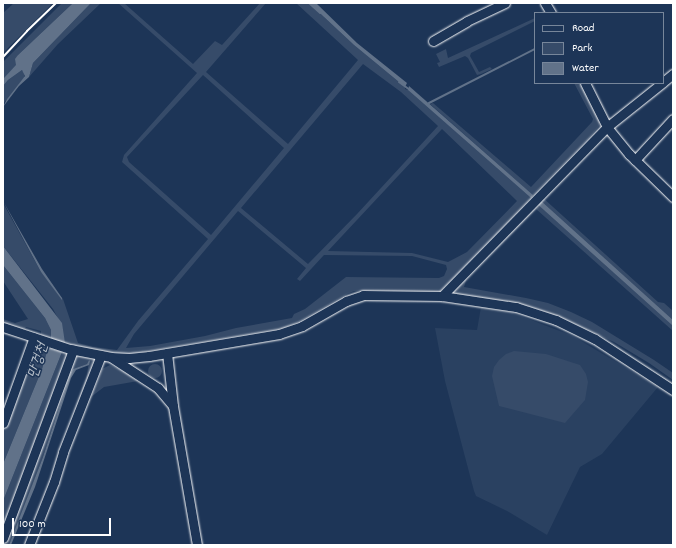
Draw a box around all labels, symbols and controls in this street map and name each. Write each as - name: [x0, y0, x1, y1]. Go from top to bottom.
- legend: [534, 12, 664, 84]
- text: Road: [572, 20, 594, 37]
- text: Park: [572, 40, 592, 57]
- text: Water: [572, 60, 599, 77]
- water label: 만겅천: [25, 341, 53, 381]
- scale bar: [14, 510, 113, 536]
- text: 100 m: [19, 516, 46, 533]

